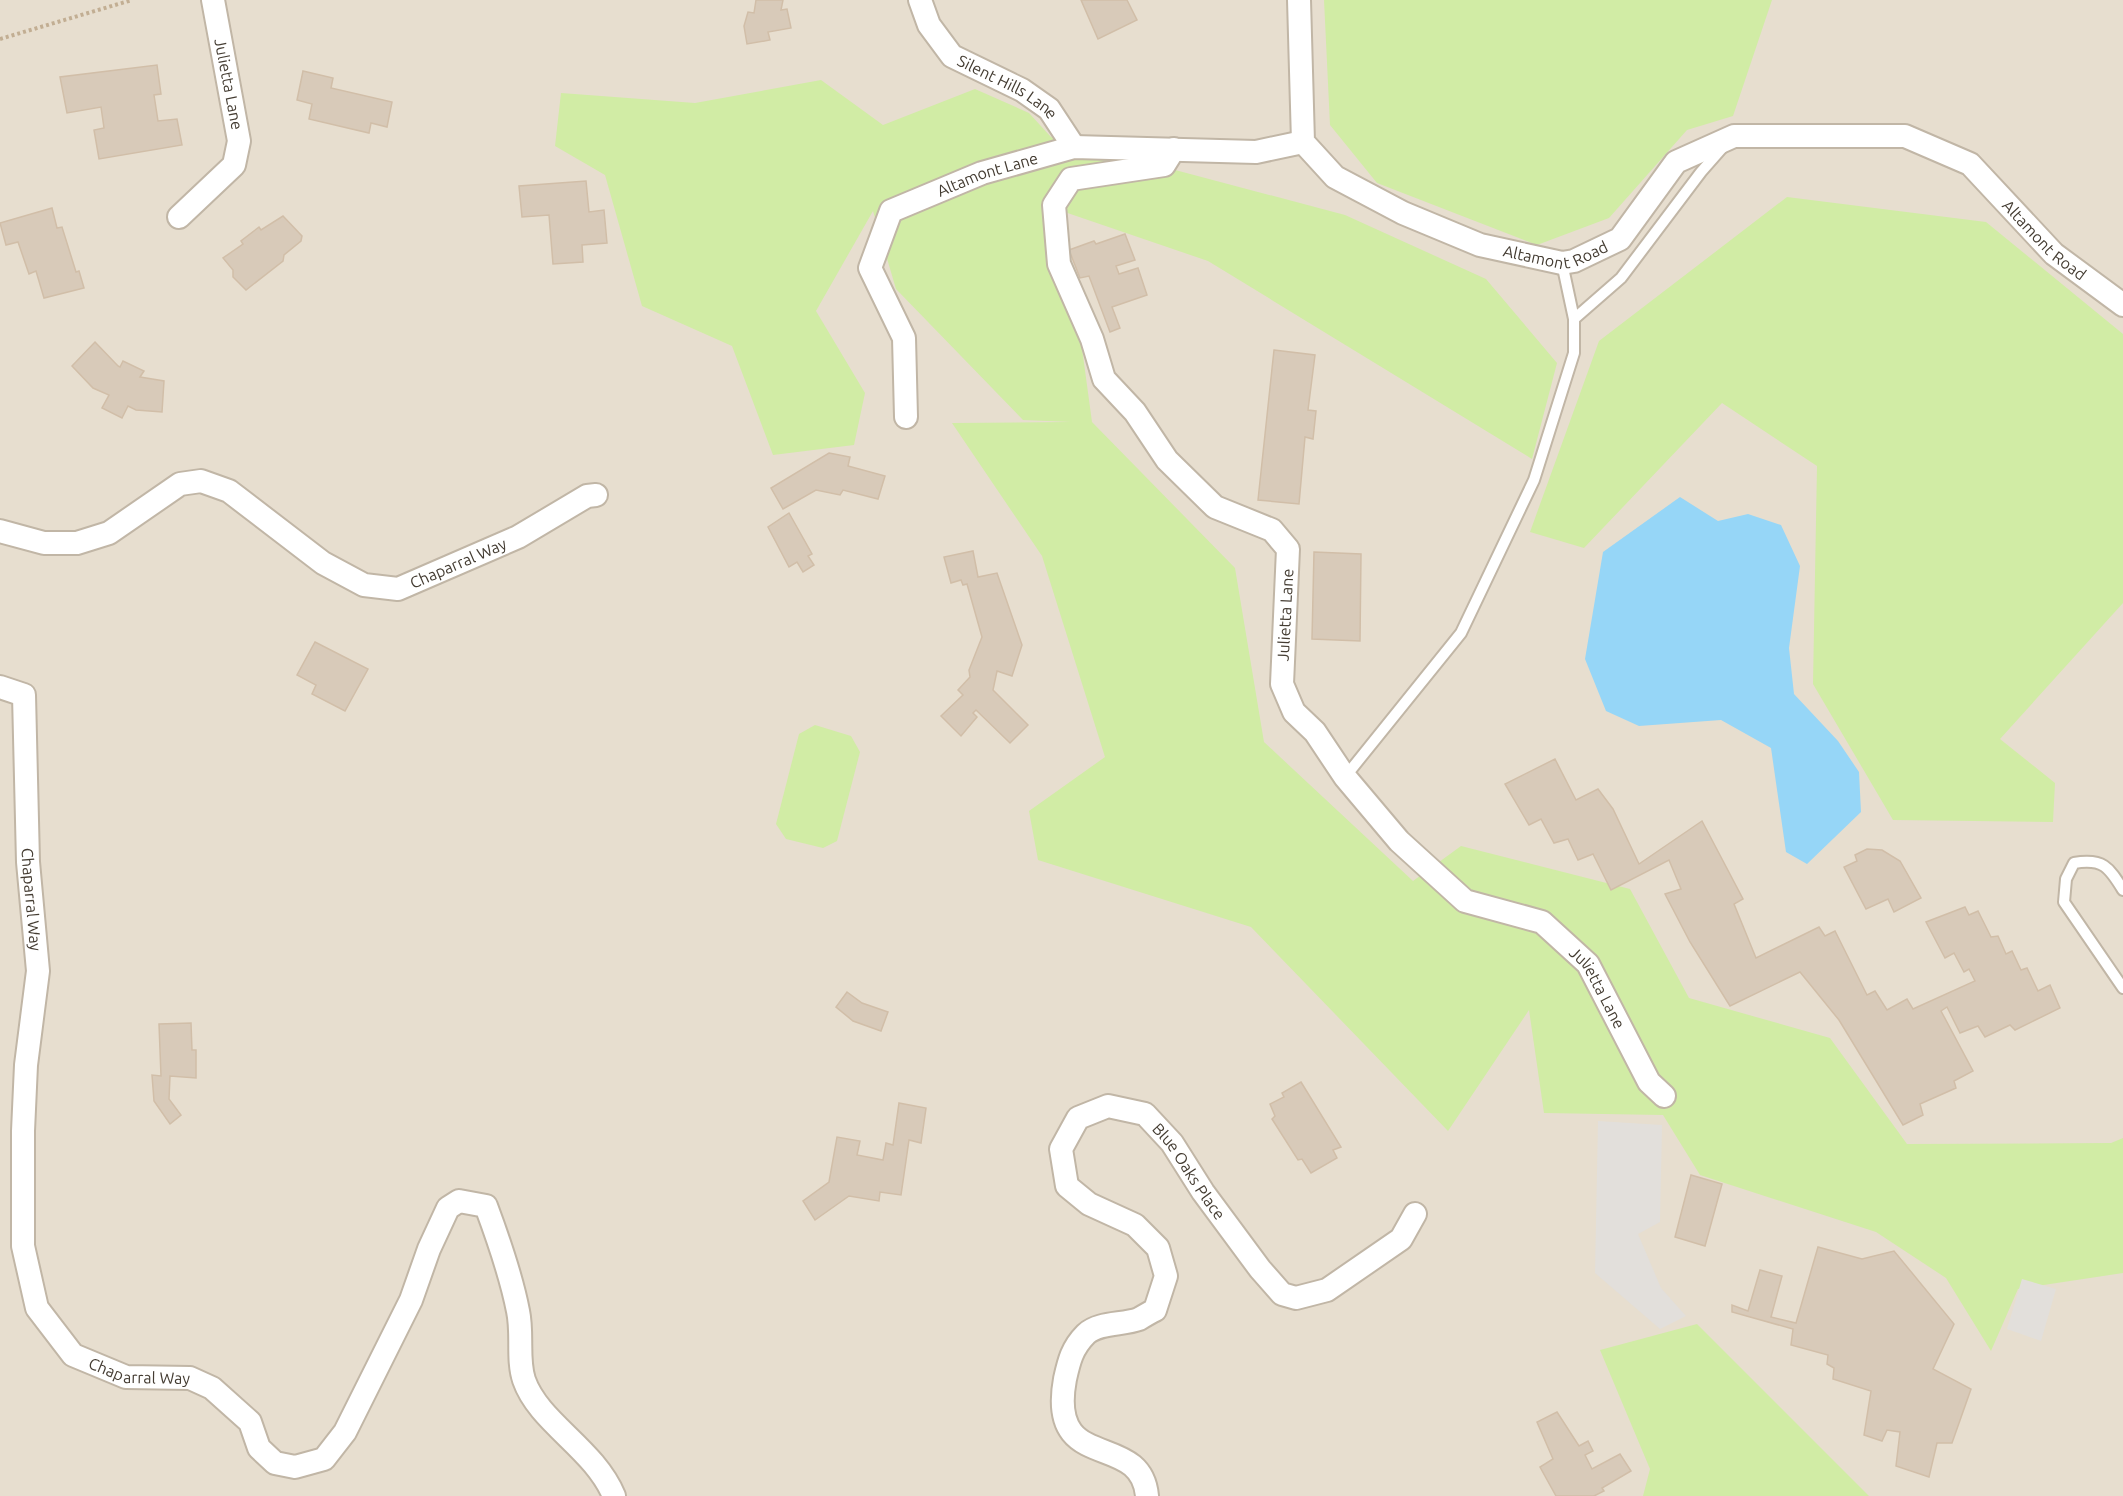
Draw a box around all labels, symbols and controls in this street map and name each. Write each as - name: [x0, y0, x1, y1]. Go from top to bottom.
- street label: Julietta Lane: [211, 37, 247, 131]
- street label: Silent Hills Lane: [955, 51, 1062, 122]
- street label: Altamont Lane: [934, 149, 1040, 200]
- street label: Altamont Road: [1999, 196, 2090, 284]
- street label: Altamont Road: [1502, 237, 1611, 272]
- street label: Chaparral Way: [407, 534, 509, 592]
- street label: Julietta Lane: [1274, 568, 1296, 662]
- street label: Chaparral Way: [19, 848, 45, 952]
- street label: Julietta Lane: [1566, 943, 1629, 1032]
- street label: Blue Oaks Place: [1149, 1119, 1229, 1223]
- street label: Chaparral Way: [86, 1354, 190, 1387]

